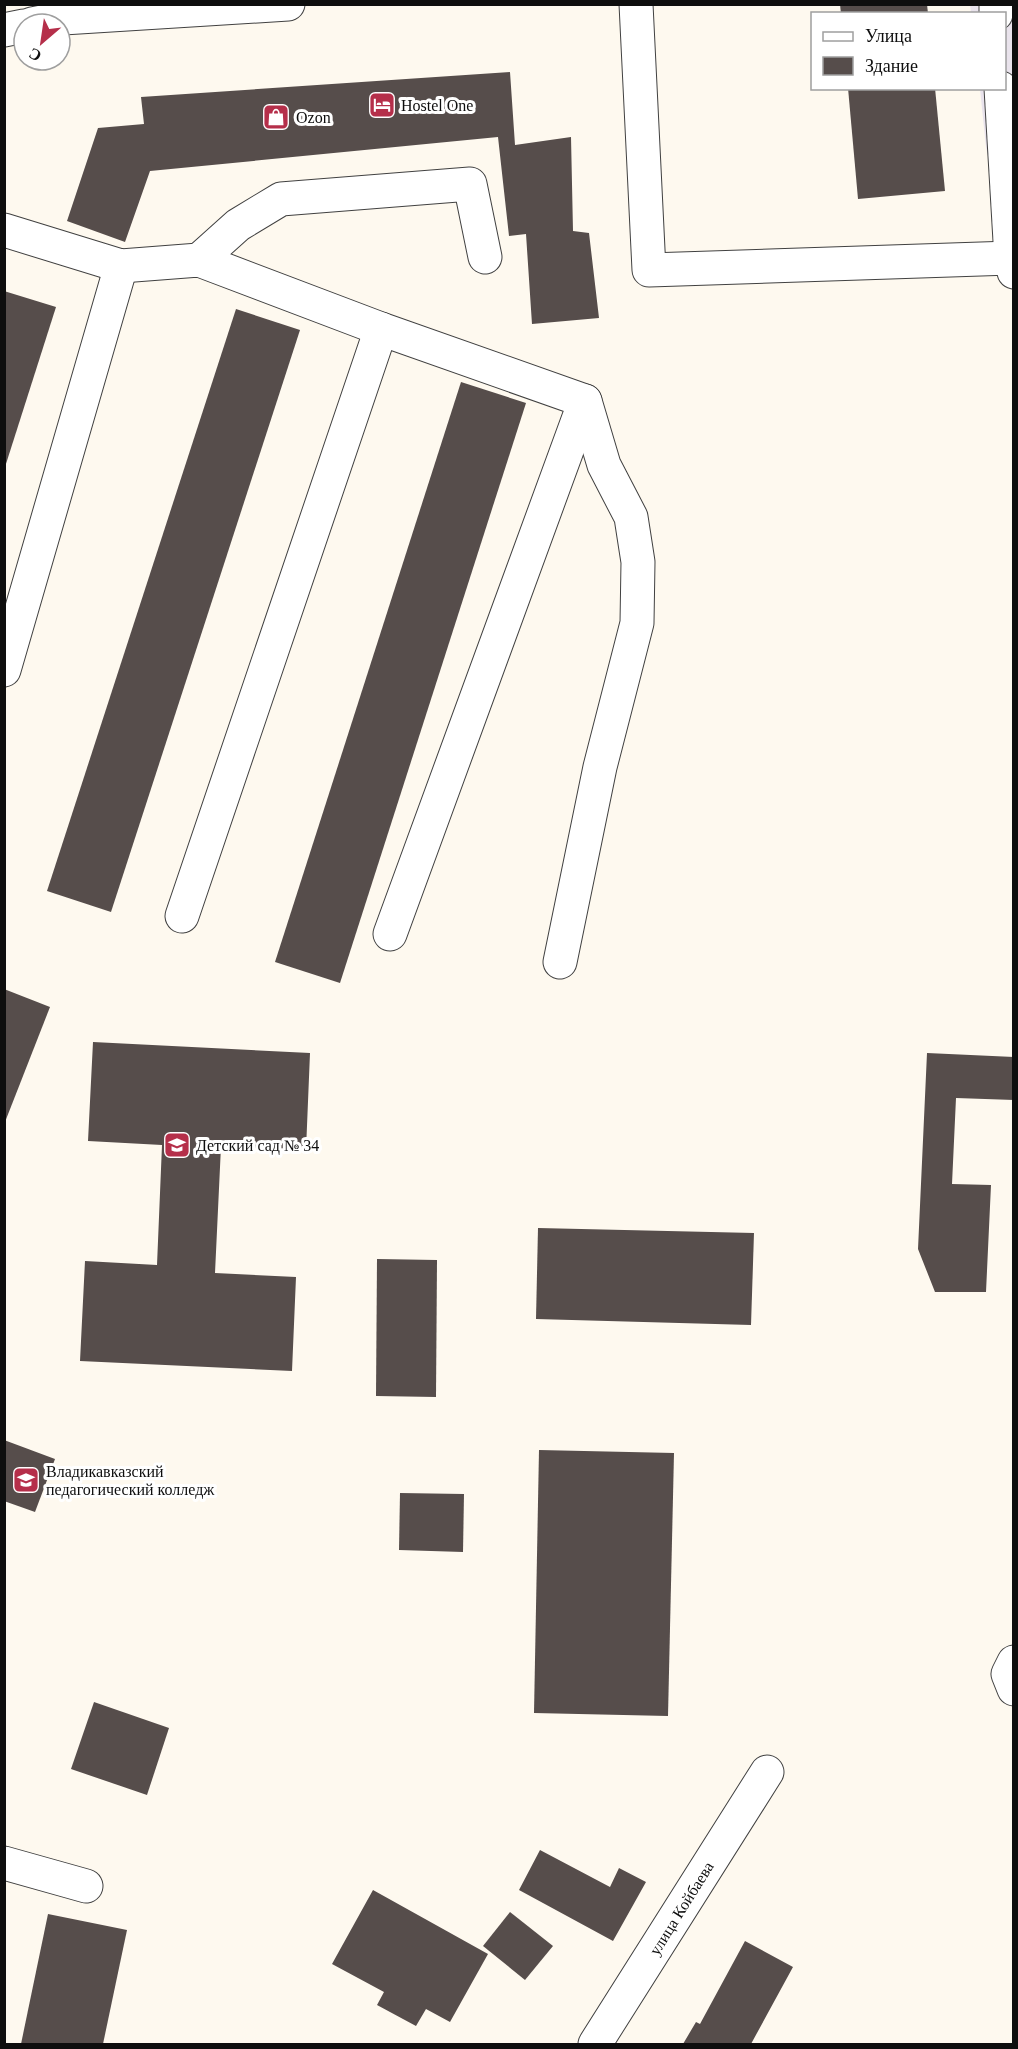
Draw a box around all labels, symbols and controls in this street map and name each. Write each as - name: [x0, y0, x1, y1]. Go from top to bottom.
- north arrow: [12, 12, 72, 72]
- legend: [811, 12, 1006, 90]
- text: Улица: [865, 26, 912, 46]
- text: С: [26, 44, 44, 65]
- text: Здание: [865, 56, 918, 76]
- hotel icon: Hostel One: [367, 90, 397, 120]
- place label: Hostel One: [401, 97, 473, 114]
- shop icon: Ozon: [261, 102, 291, 132]
- place label: Ozon: [296, 109, 331, 126]
- school or university icon: Детский сад № 34: [162, 1130, 192, 1160]
- place label: Детский сад № 34: [196, 1137, 319, 1155]
- place label: Владикавказский педагогический колледж: [46, 1463, 215, 1499]
- school or university icon: Владикавказский педагогический колледж: [11, 1465, 41, 1495]
- street label: улица Койбаева: [646, 1859, 718, 1959]

